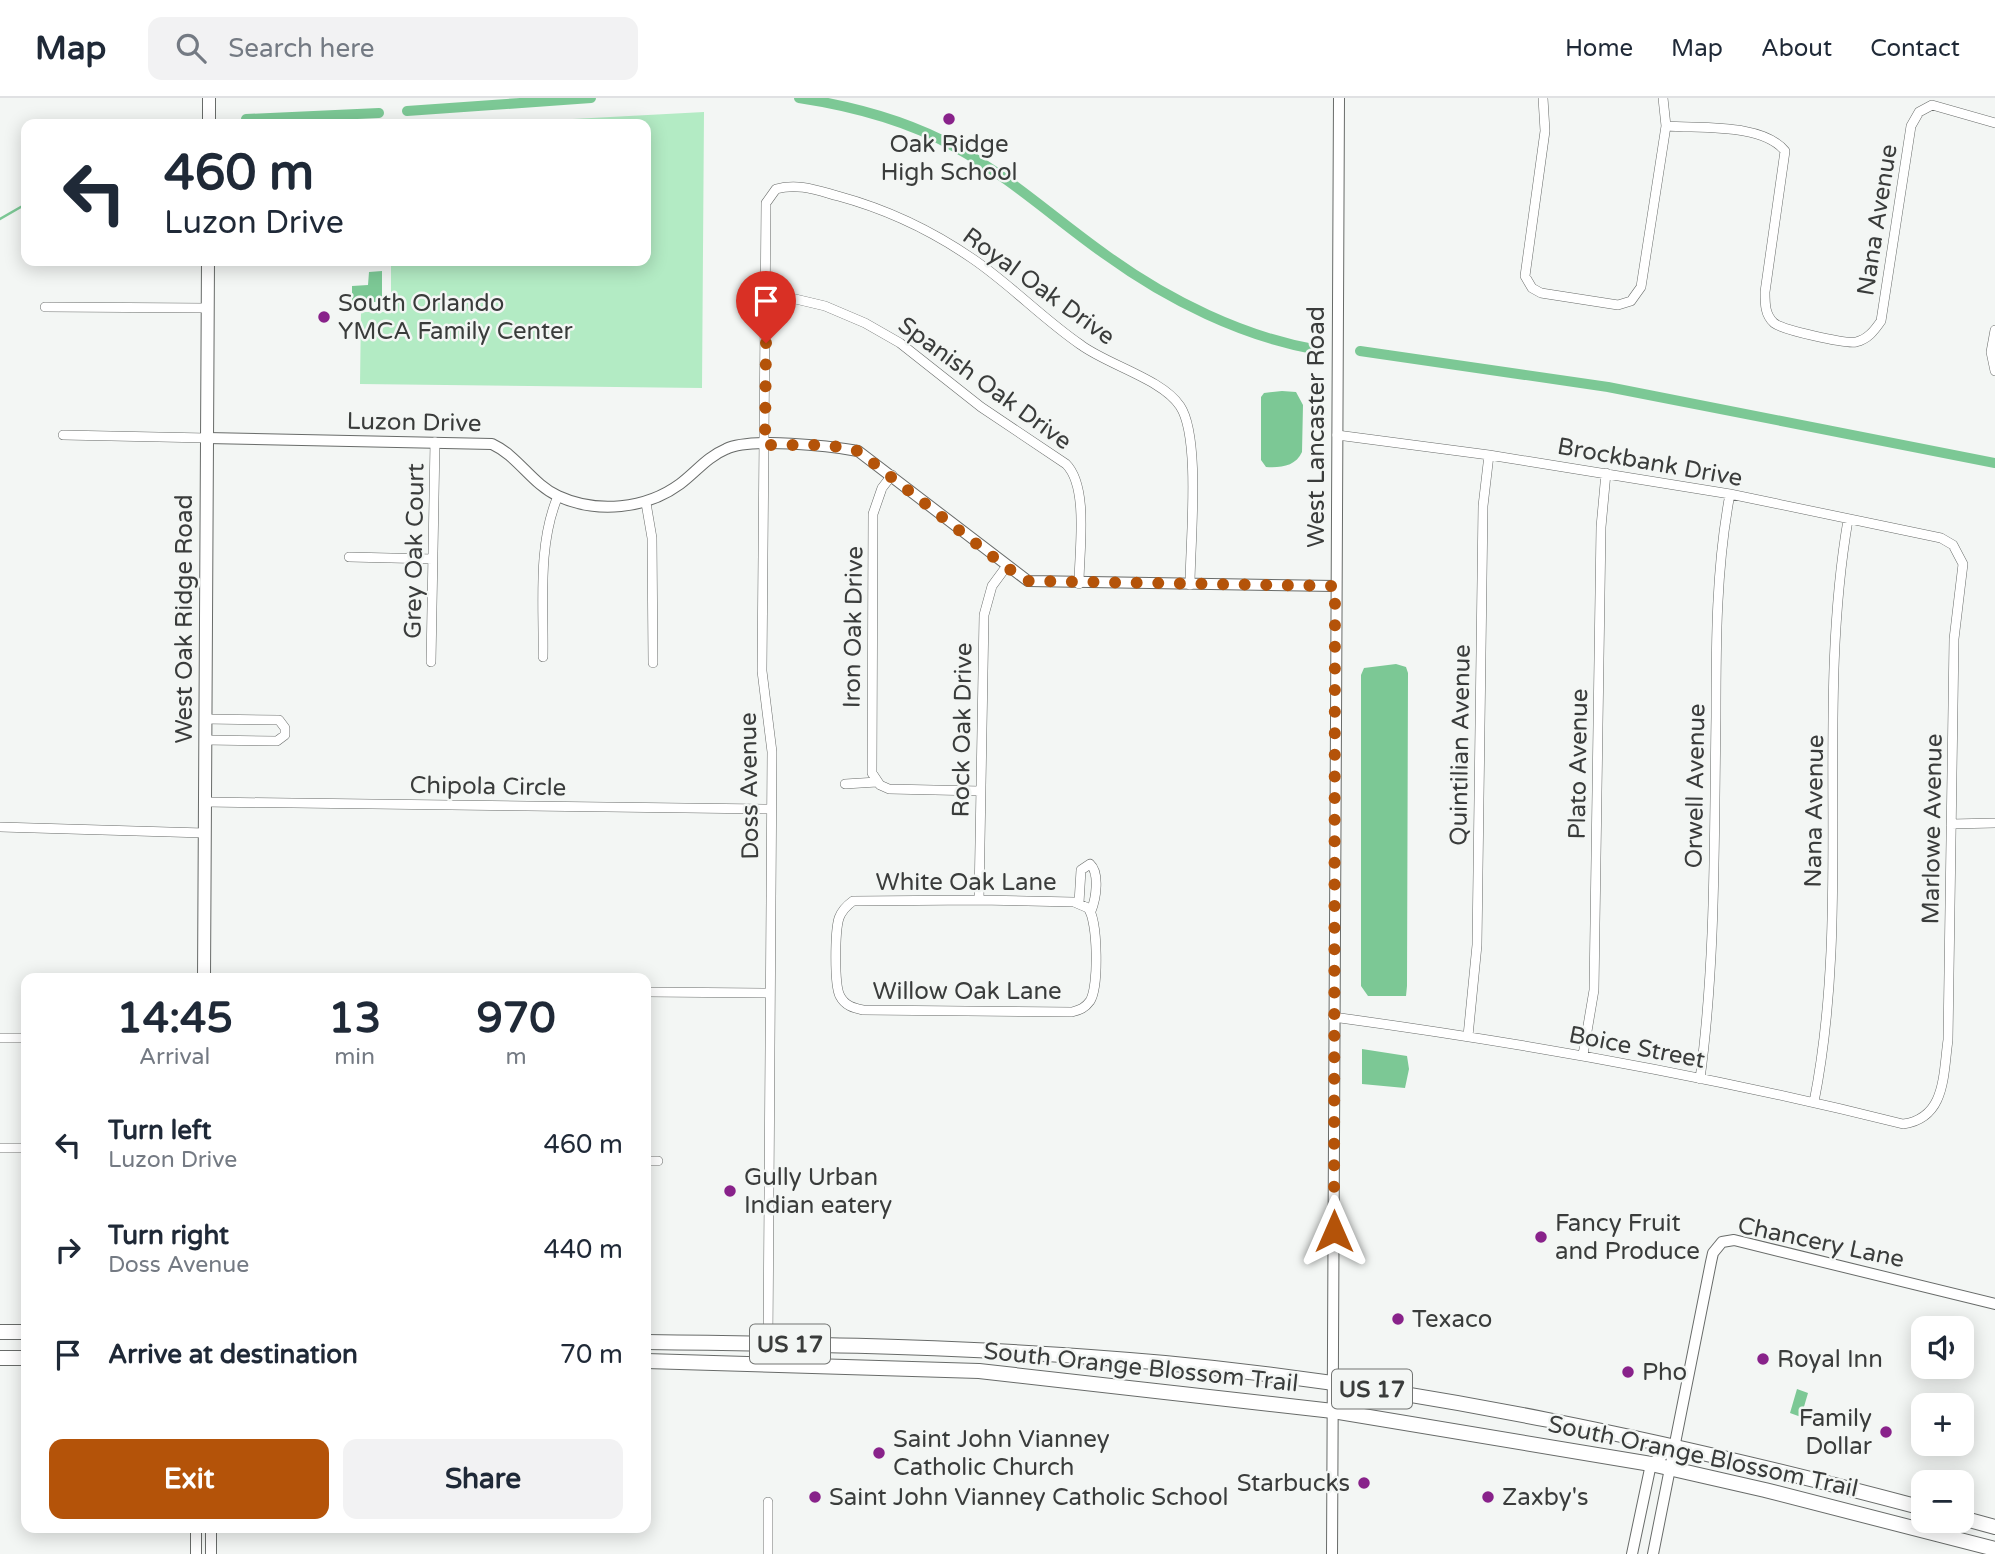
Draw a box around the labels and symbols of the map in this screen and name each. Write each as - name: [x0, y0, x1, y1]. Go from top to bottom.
- marker: Oak Ridge High School: [941, 111, 957, 127]
- place label: Oak Ridge High School: [880, 130, 1018, 187]
- street label: Nana Avenue: [1851, 142, 1904, 298]
- street label: Royal Oak Drive: [957, 221, 1121, 351]
- pin: [736, 271, 796, 343]
- place label: South Orlando YMCA Family Center: [338, 289, 574, 346]
- street label: West Lancaster Road: [1302, 306, 1331, 548]
- marker: South Orlando YMCA Family Center: [316, 309, 332, 325]
- street label: Spanish Oak Drive: [892, 311, 1077, 456]
- street label: Luzon Drive: [346, 407, 482, 438]
- street label: Brockbank Drive: [1555, 432, 1745, 493]
- street label: Grey Oak Court: [398, 463, 431, 639]
- street label: West Oak Ridge Road: [170, 494, 199, 744]
- street label: Iron Oak Drive: [838, 546, 869, 708]
- street label: Rock Oak Drive: [946, 642, 979, 818]
- street label: Quintilian Avenue: [1444, 644, 1477, 846]
- street label: Plato Avenue: [1563, 688, 1594, 840]
- street label: Orwell Avenue: [1680, 703, 1711, 869]
- street label: Doss Avenue: [734, 712, 765, 860]
- street label: Marlowe Avenue: [1916, 733, 1949, 925]
- street label: Nana Avenue: [1799, 734, 1830, 888]
- street label: Chipola Circle: [409, 771, 567, 802]
- street label: White Oak Lane: [875, 868, 1057, 897]
- street label: Willow Oak Lane: [872, 977, 1062, 1006]
- street label: Boice Street: [1566, 1020, 1708, 1075]
- place label: Gully Urban Indian eatery: [744, 1163, 892, 1220]
- marker: Gully Urban Indian eatery: [722, 1183, 738, 1199]
- position arrow: [1297, 1194, 1371, 1268]
- place label: Fancy Fruit and Produce: [1555, 1209, 1700, 1266]
- street label: Chancery Lane: [1735, 1211, 1907, 1274]
- marker: Fancy Fruit and Produce: [1533, 1229, 1549, 1245]
- place label: Texaco: [1412, 1305, 1492, 1334]
- marker: Texaco: [1390, 1311, 1406, 1327]
- road number: US 17: [750, 1324, 830, 1364]
- street label: South Orange Blossom Trail: [982, 1337, 1300, 1398]
- place label: Royal Inn: [1777, 1345, 1883, 1374]
- marker: Royal Inn: [1755, 1351, 1771, 1367]
- place label: Pho: [1642, 1358, 1687, 1387]
- marker: Pho: [1620, 1364, 1636, 1380]
- road number: US 17: [1332, 1370, 1412, 1408]
- place label: Family Dollar: [1799, 1404, 1873, 1461]
- street label: South Orange Blossom Trail: [1545, 1409, 1861, 1504]
- marker: Family Dollar: [1878, 1424, 1894, 1440]
- place label: Saint John Vianney Catholic Church: [893, 1425, 1110, 1482]
- marker: Saint John Vianney Catholic Church: [871, 1445, 887, 1461]
- place label: Starbucks: [1237, 1469, 1350, 1498]
- marker: Starbucks: [1356, 1475, 1372, 1491]
- place label: Saint John Vianney Catholic School: [829, 1483, 1229, 1512]
- place label: Zaxby's: [1502, 1483, 1589, 1512]
- marker: Saint John Vianney Catholic School: [807, 1489, 823, 1505]
- marker: Zaxby's: [1480, 1489, 1496, 1505]

